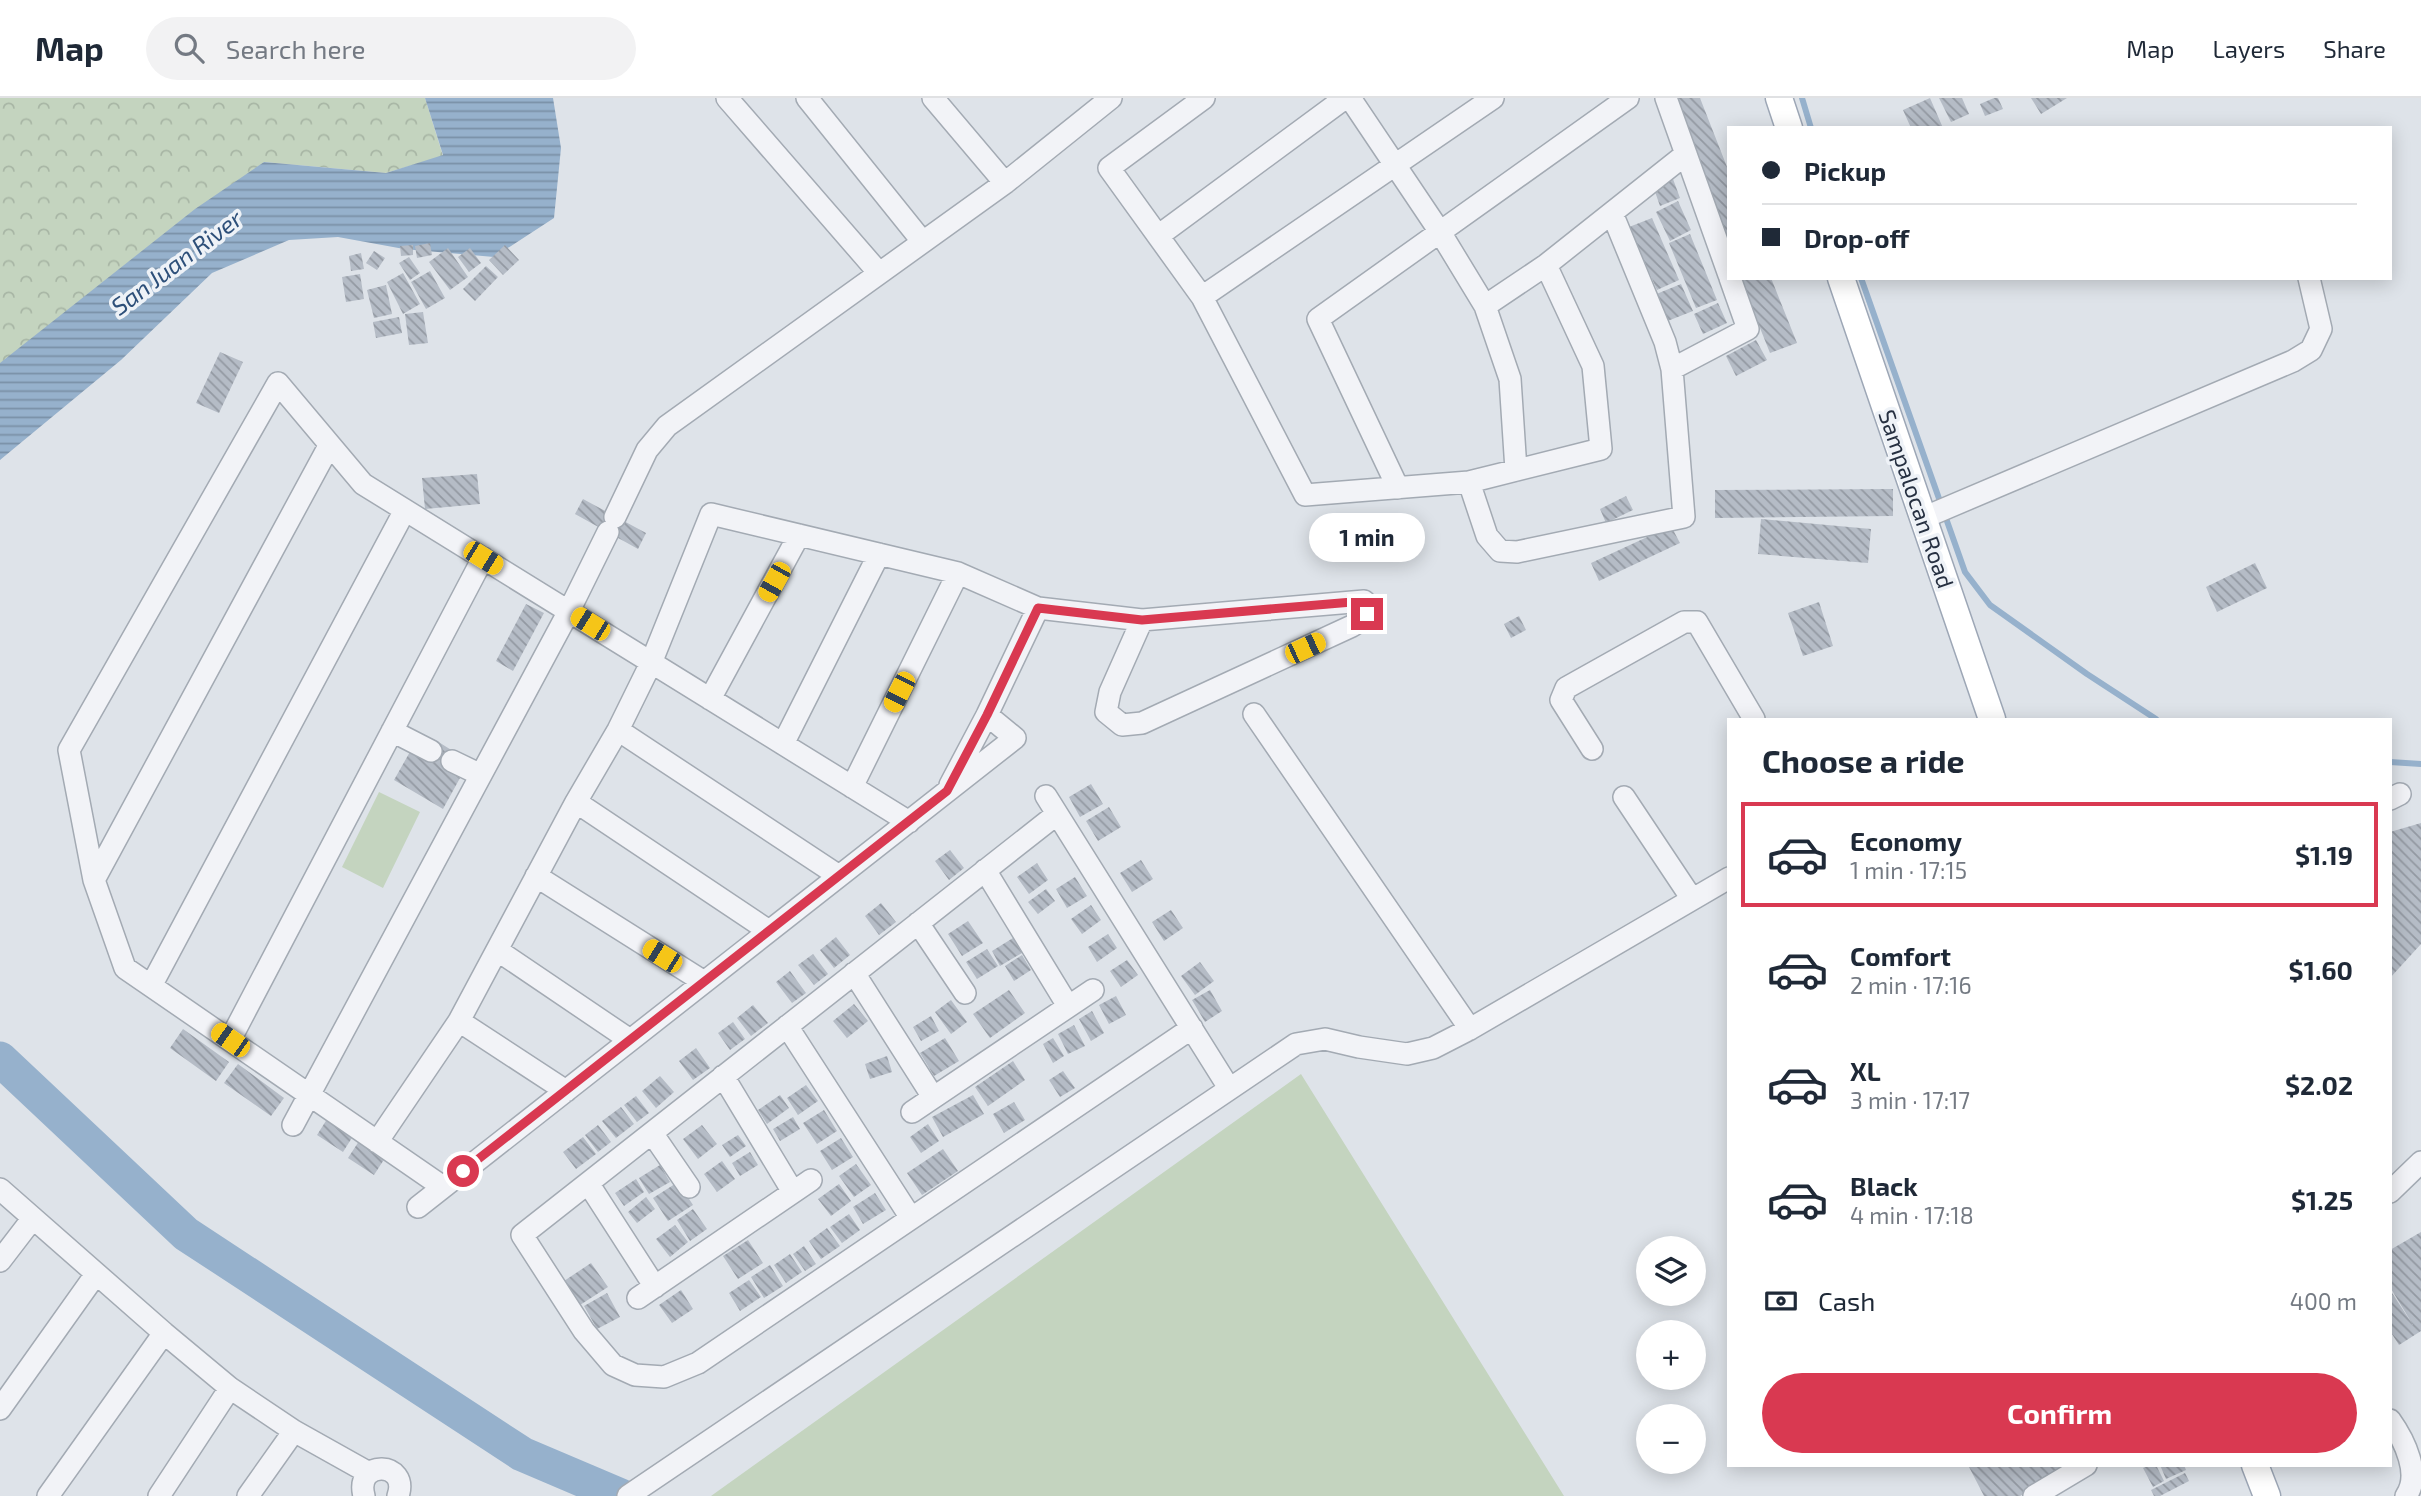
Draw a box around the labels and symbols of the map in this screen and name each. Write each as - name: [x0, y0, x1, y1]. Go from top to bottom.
- water label: San Juan River: [105, 203, 248, 321]
- street label: Sampalocan Road: [1873, 406, 1961, 592]
- callout: 1 min: [1309, 512, 1425, 561]
- car: [460, 538, 507, 578]
- car: [755, 559, 794, 605]
- route end: [1351, 598, 1383, 630]
- car: [567, 604, 614, 644]
- car: [1282, 630, 1329, 666]
- car: [881, 669, 918, 715]
- car: [639, 936, 686, 976]
- car: [207, 1019, 254, 1061]
- route start: [447, 1155, 479, 1187]

